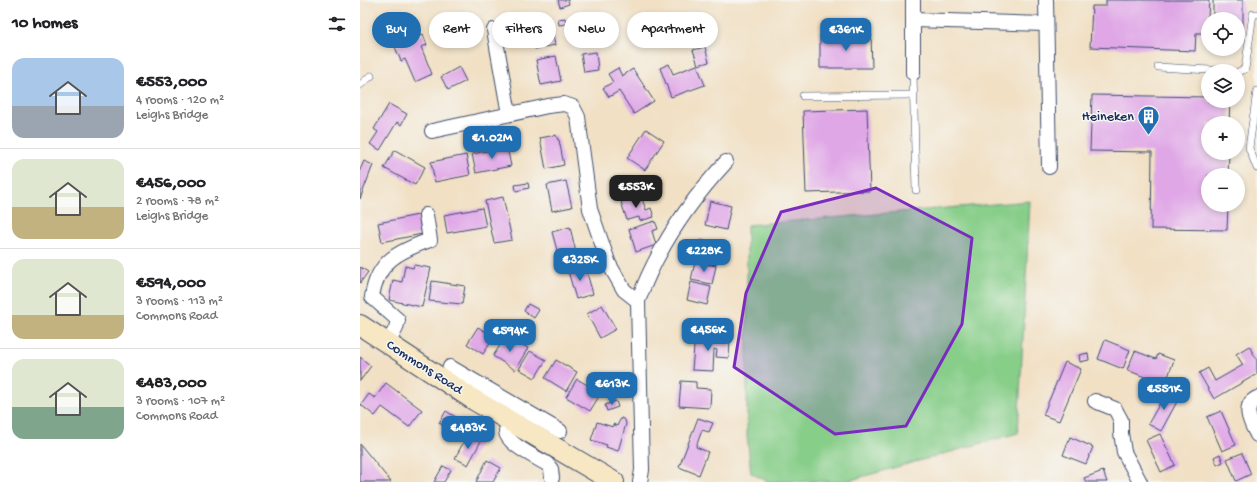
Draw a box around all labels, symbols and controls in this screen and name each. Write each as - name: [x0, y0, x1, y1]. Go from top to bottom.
- chip: Buy: [372, 12, 421, 48]
- chip: Rent: [429, 12, 484, 48]
- chip: Filters: [492, 12, 556, 48]
- chip: New: [564, 12, 619, 48]
- chip: Apartment: [627, 12, 718, 48]
- map controls: [1201, 12, 1245, 212]
- button: locate: [1201, 12, 1245, 56]
- icon: filters: [326, 13, 348, 35]
- text: 10 homes: [12, 14, 78, 34]
- pin: €361K: [818, 18, 874, 52]
- text: €361K: [829, 23, 863, 38]
- button: layers: [1201, 64, 1245, 108]
- text: €553,000: [136, 73, 207, 93]
- icon: home: [44, 74, 92, 122]
- text: 4 rooms · 120 m²: [136, 93, 224, 108]
- building icon: Heineken: [1136, 104, 1162, 137]
- text: Leighs Bridge: [136, 108, 208, 123]
- place label: Heineken: [1082, 109, 1134, 126]
- button: +: [1201, 116, 1245, 160]
- pin: €1.02M: [459, 126, 525, 160]
- text: €1.02M: [472, 131, 512, 146]
- button: −: [1201, 168, 1245, 212]
- text: €456,000: [136, 174, 206, 194]
- icon: home: [44, 175, 92, 223]
- pin: €553K: [608, 175, 664, 209]
- text: €553K: [618, 180, 654, 195]
- text: 2 rooms · 78 m²: [136, 194, 219, 209]
- text: Leighs Bridge: [136, 209, 208, 224]
- pin: €228K: [676, 239, 732, 273]
- text: €228K: [687, 244, 721, 259]
- pin: €325K: [552, 248, 608, 282]
- text: €325K: [563, 253, 597, 268]
- text: €594,000: [136, 274, 206, 294]
- icon: home: [44, 275, 92, 323]
- text: 3 rooms · 113 m²: [136, 294, 223, 309]
- text: Commons Road: [136, 309, 217, 324]
- pin: €456K: [680, 318, 736, 352]
- pin: €594K: [482, 319, 538, 353]
- text: €456K: [691, 323, 725, 338]
- text: €594K: [493, 324, 527, 339]
- street label: Commons Road: [383, 337, 467, 400]
- pin: €613K: [584, 372, 640, 406]
- text: €483,000: [136, 374, 207, 394]
- icon: home: [44, 375, 92, 423]
- text: €613K: [595, 377, 629, 392]
- pin: €551K: [1136, 377, 1192, 411]
- text: €551K: [1147, 382, 1181, 397]
- text: 3 rooms · 107 m²: [136, 394, 225, 409]
- text: Commons Road: [136, 409, 217, 424]
- pin: €483K: [440, 416, 496, 450]
- text: €483K: [451, 421, 485, 436]

